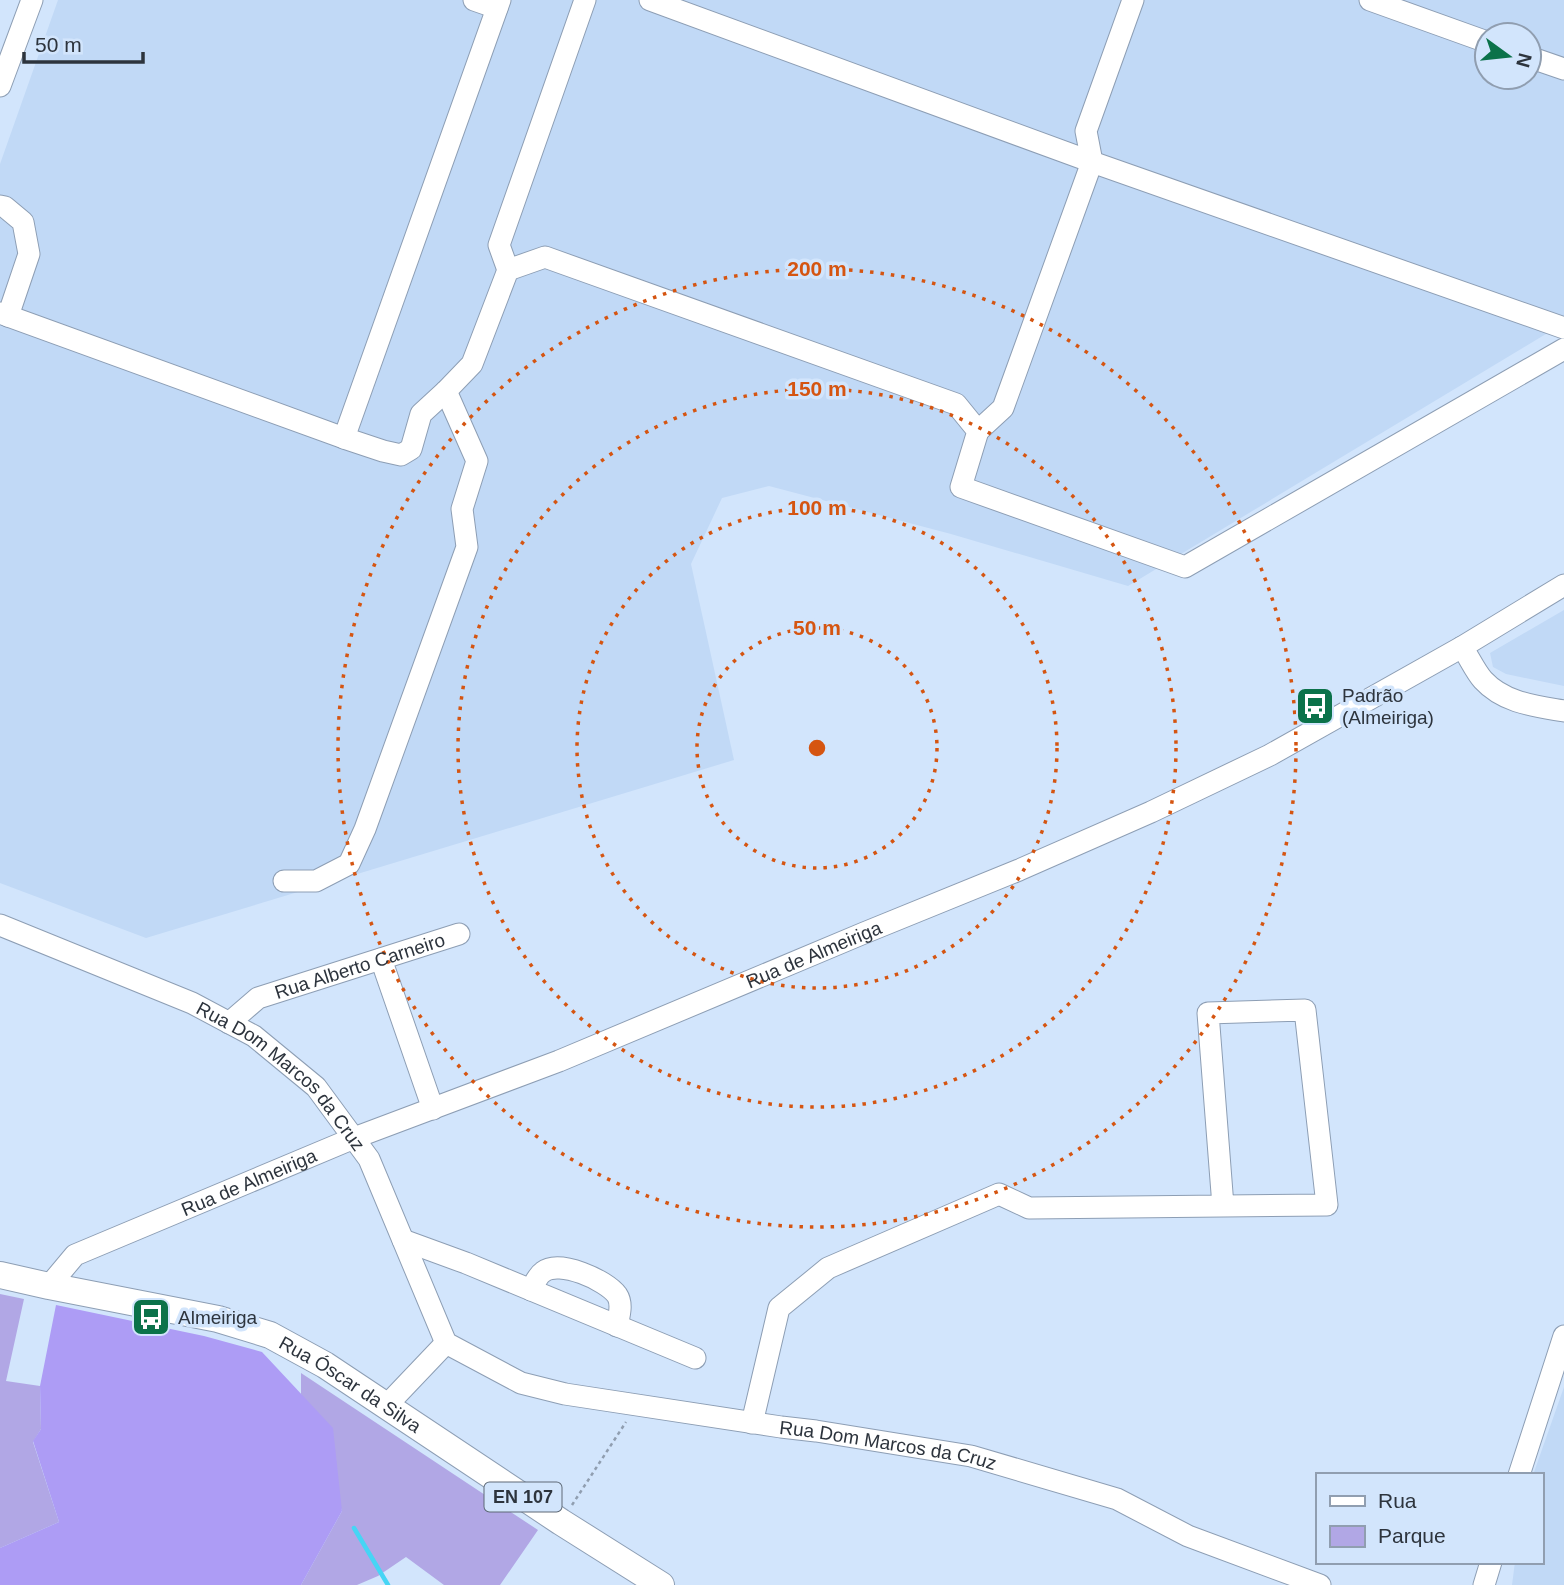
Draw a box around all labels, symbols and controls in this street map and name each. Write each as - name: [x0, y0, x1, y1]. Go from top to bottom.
- scale bar: [24, 21, 144, 65]
- north arrow: [1473, 21, 1543, 91]
- text: 50 m: [35, 33, 82, 56]
- text: N: [1512, 51, 1536, 70]
- text: 200 m: [787, 257, 847, 280]
- text: 150 m: [787, 377, 847, 400]
- text: 100 m: [787, 496, 847, 519]
- text: 50 m: [793, 616, 841, 639]
- bus stop icon: Padrão (Almeiriga): [1294, 685, 1336, 727]
- place label: Padrão (Almeiriga): [1342, 685, 1434, 728]
- centre of rings: [805, 736, 829, 760]
- street label: Rua de Almeiriga: [743, 916, 885, 992]
- street label: Rua Alberto Carneiro: [272, 929, 447, 1003]
- street label: Rua Dom Marcos da Cruz: [193, 997, 370, 1155]
- street label: Rua de Almeiriga: [178, 1144, 320, 1220]
- bus stop icon: Almeiriga: [130, 1296, 172, 1338]
- place label: Almeiriga: [178, 1307, 258, 1328]
- street label: Rua Óscar da Silva: [276, 1332, 426, 1437]
- street label: Rua Dom Marcos da Cruz: [778, 1416, 999, 1473]
- legend: [1316, 1473, 1543, 1564]
- road number: EN 107: [484, 1482, 562, 1512]
- text: Rua: [1378, 1489, 1417, 1512]
- text: Parque: [1378, 1524, 1446, 1547]

